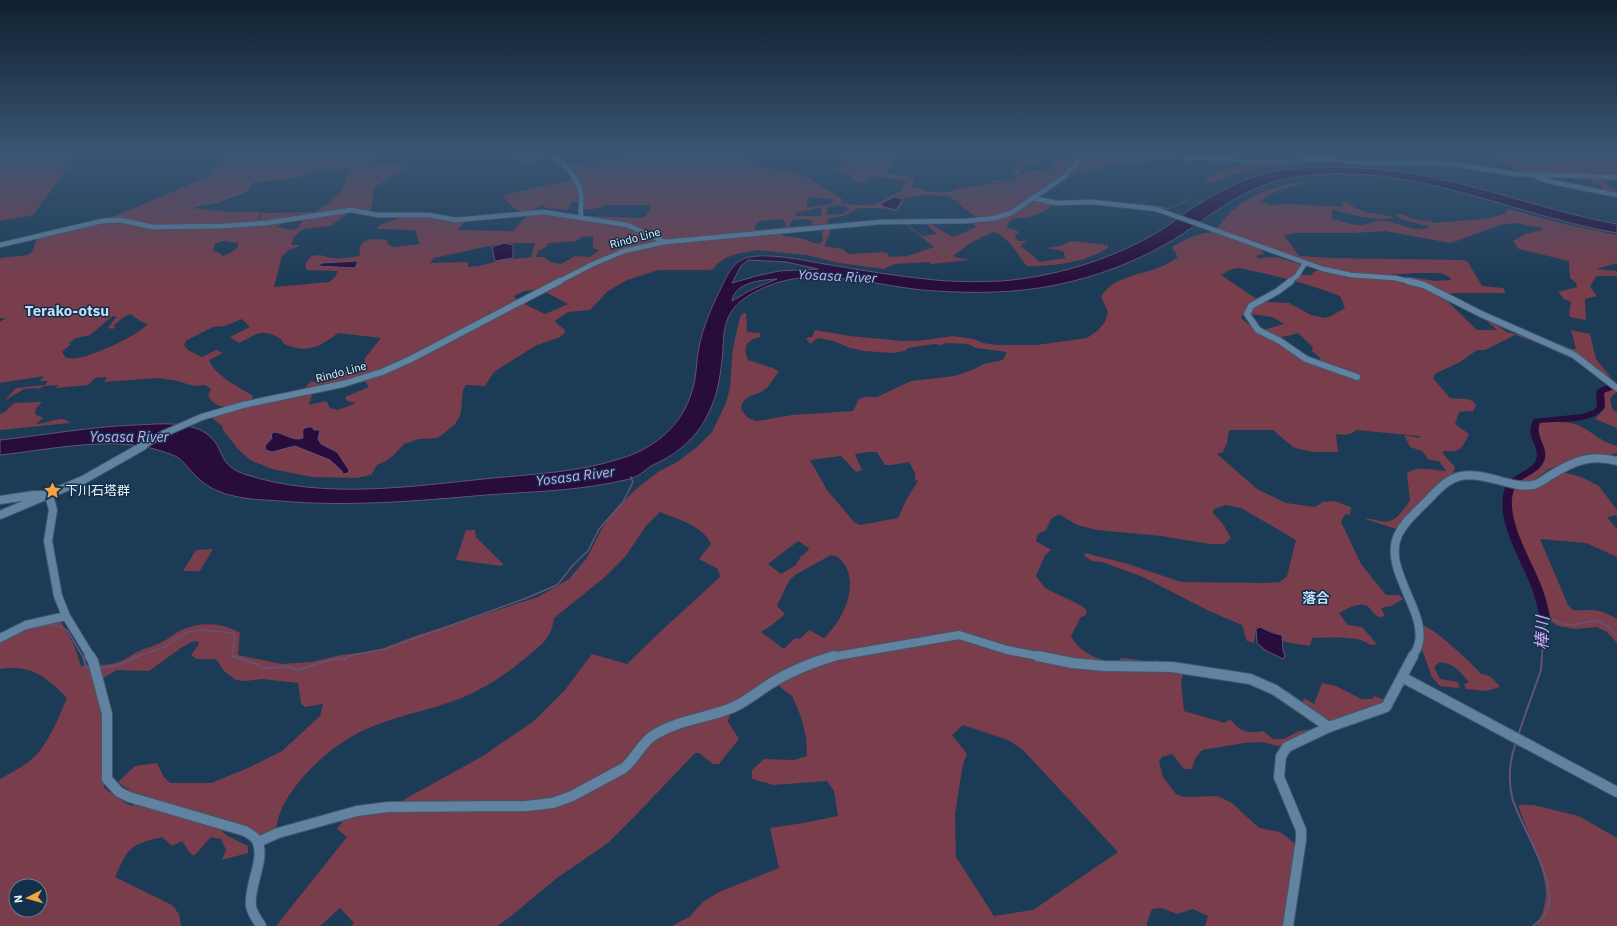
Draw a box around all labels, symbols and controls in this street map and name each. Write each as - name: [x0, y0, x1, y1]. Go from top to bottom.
- street label: Rindo Line: [608, 225, 662, 251]
- water label: Yosasa River: [797, 265, 878, 287]
- district label: Terako-otsu: [25, 301, 109, 320]
- street label: Rindo Line: [314, 359, 368, 385]
- water label: Yosasa River: [89, 428, 170, 446]
- water label: Yosasa River: [535, 462, 616, 490]
- place icon: 下川石塔群: [42, 480, 62, 500]
- place label: 下川石塔群: [65, 482, 130, 499]
- district label: 落合: [1302, 589, 1330, 607]
- water label: 棒川: [1530, 614, 1554, 650]
- north arrow: [8, 878, 48, 918]
- text: N: [11, 894, 25, 904]

